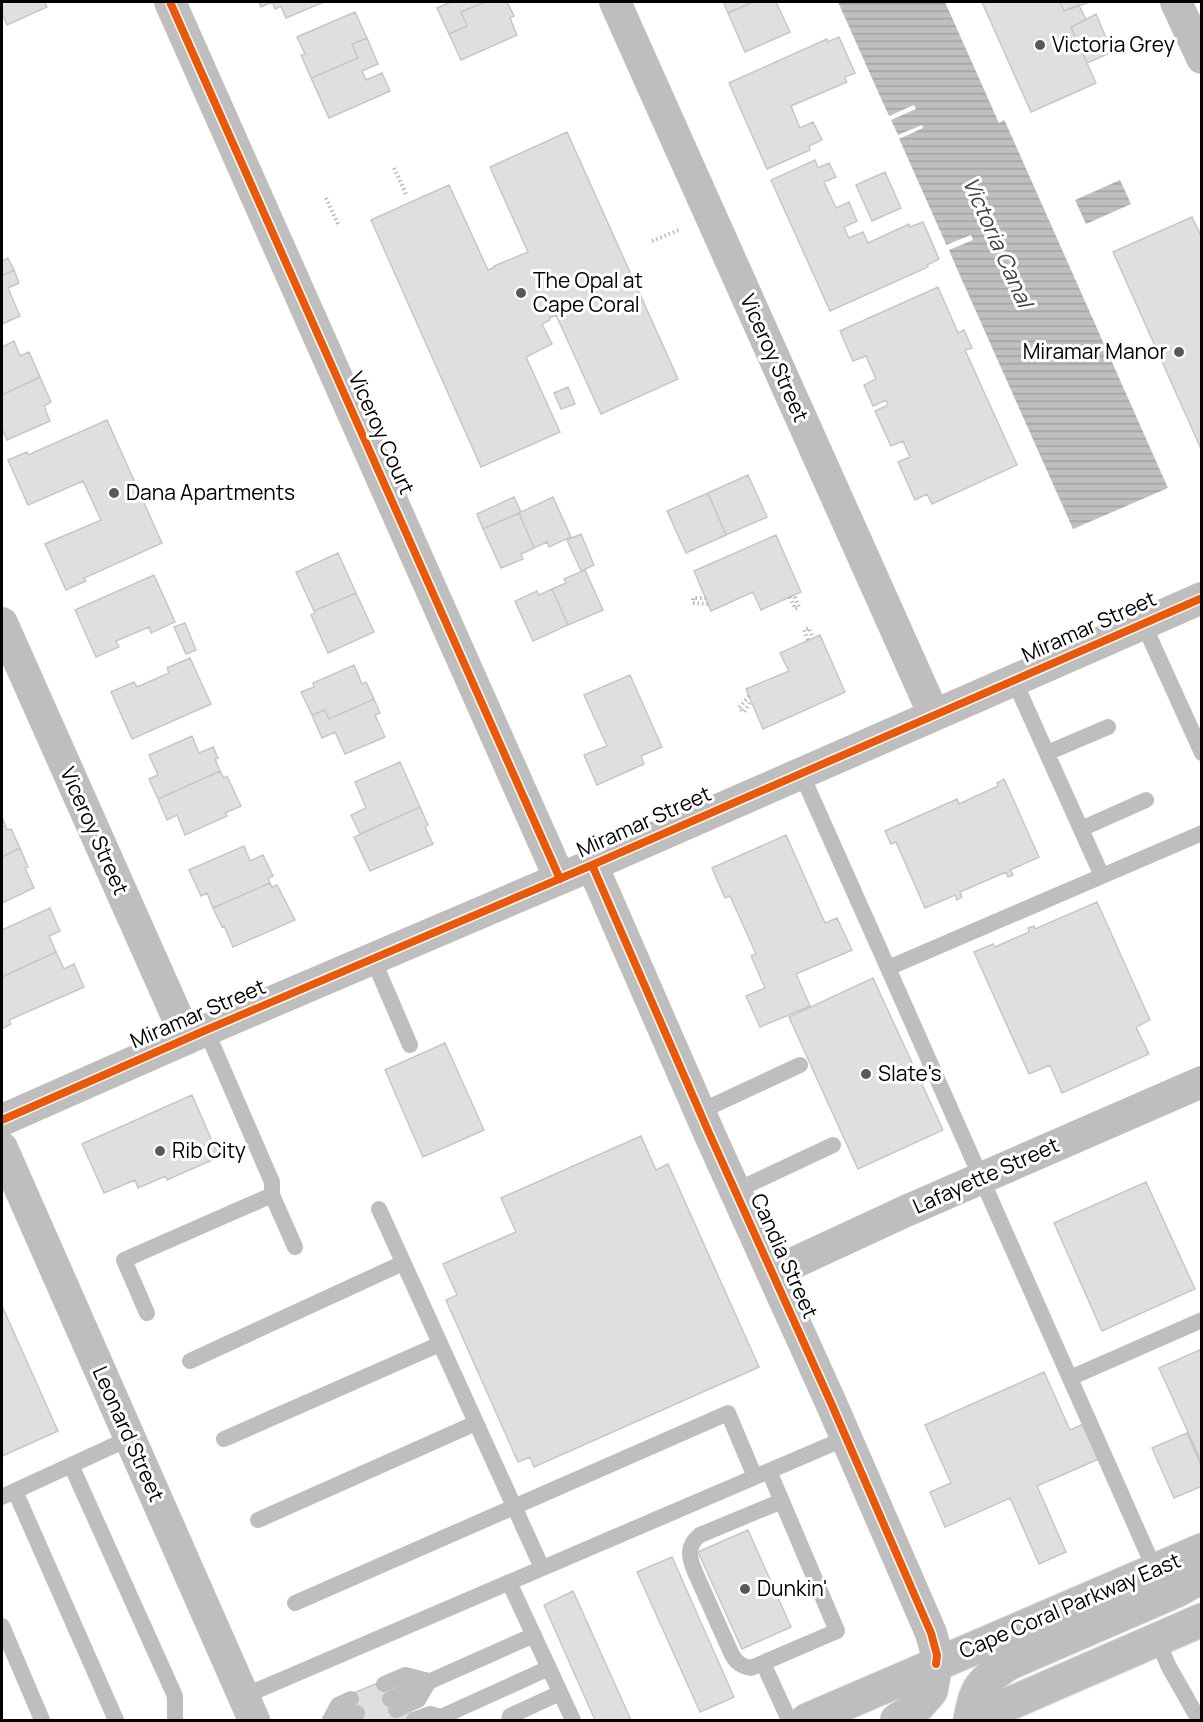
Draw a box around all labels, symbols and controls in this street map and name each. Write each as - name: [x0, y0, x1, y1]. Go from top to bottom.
- place label: Victoria Grey: [1052, 30, 1175, 58]
- marker: Victoria Grey: [1033, 38, 1047, 52]
- water label: Victoria Canal: [956, 172, 1041, 314]
- place label: The Opal at Cape Coral: [533, 266, 643, 318]
- marker: The Opal at Cape Coral: [514, 286, 528, 300]
- street label: Viceroy Street: [734, 289, 816, 426]
- place label: Miramar Manor: [1023, 337, 1167, 365]
- marker: Miramar Manor: [1172, 345, 1186, 359]
- street label: Viceroy Court: [342, 367, 421, 498]
- place label: Dana Apartments: [126, 478, 295, 506]
- marker: Dana Apartments: [107, 486, 121, 500]
- street label: Miramar Street: [1017, 584, 1160, 668]
- street label: Viceroy Street: [54, 762, 136, 899]
- street label: Miramar Street: [572, 779, 715, 863]
- street label: Miramar Street: [126, 972, 269, 1054]
- place label: Slate's: [878, 1059, 942, 1087]
- marker: Slate's: [859, 1067, 873, 1081]
- street label: Lafayette Street: [908, 1130, 1063, 1220]
- place label: Rib City: [172, 1136, 246, 1164]
- marker: Rib City: [153, 1144, 167, 1158]
- street label: Candia Street: [745, 1189, 825, 1322]
- street label: Leonard Street: [87, 1362, 171, 1506]
- street label: Cape Coral Parkway East: [955, 1546, 1184, 1664]
- place label: Dunkin': [757, 1574, 828, 1602]
- marker: Dunkin': [738, 1582, 752, 1596]

